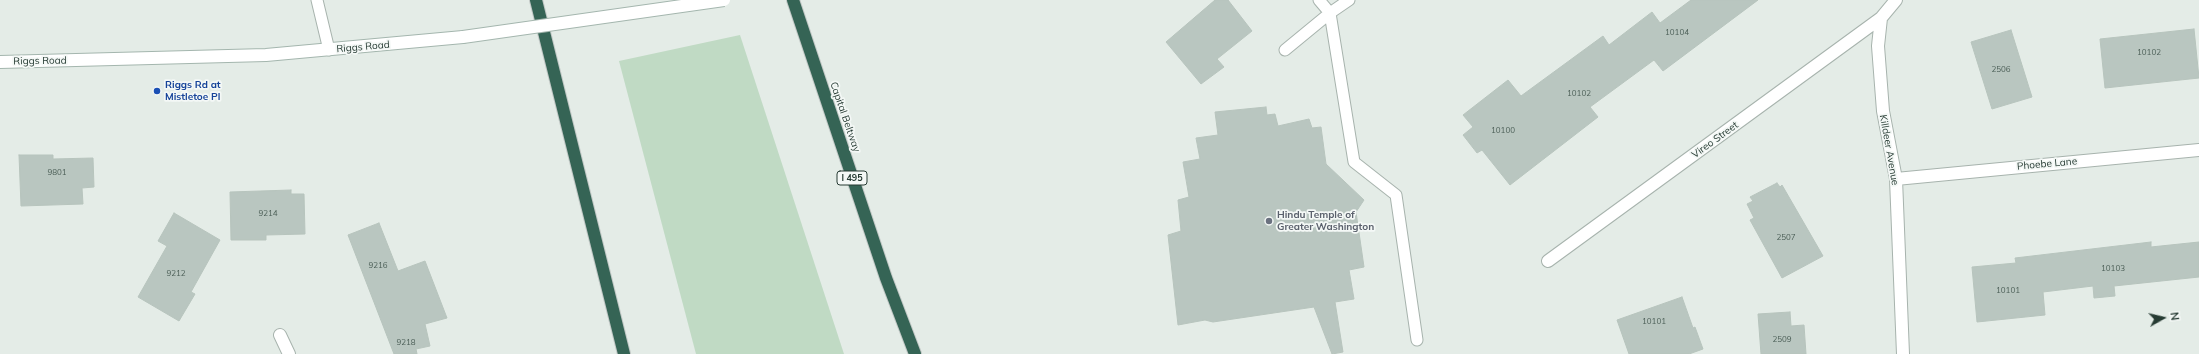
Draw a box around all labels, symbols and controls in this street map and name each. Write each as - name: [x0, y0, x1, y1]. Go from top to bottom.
- house number: 10104: [1665, 28, 1689, 38]
- street label: Riggs Road: [336, 39, 390, 55]
- house number: 10102: [2137, 48, 2161, 58]
- street label: Riggs Road: [13, 55, 67, 67]
- house number: 2506: [1991, 65, 2011, 75]
- place label: Riggs Rd at Mistletoe Pl: [165, 79, 221, 102]
- street label: Capital Beltway: [827, 80, 863, 154]
- marker: Riggs Rd at Mistletoe Pl: [152, 86, 162, 96]
- house number: 10102: [1567, 89, 1591, 99]
- street label: Killdeer Avenue: [1877, 114, 1901, 186]
- street label: Vireo Street: [1689, 119, 1741, 161]
- house number: 10100: [1491, 126, 1515, 136]
- street label: Phoebe Lane: [2016, 155, 2078, 173]
- house number: 9801: [47, 168, 67, 178]
- road number: I 495: [837, 171, 867, 185]
- house number: 9214: [258, 209, 278, 219]
- place label: Hindu Temple of Greater Washington: [1277, 209, 1374, 232]
- marker: Hindu Temple of Greater Washington: [1264, 216, 1274, 226]
- house number: 2507: [1776, 233, 1796, 243]
- house number: 9216: [368, 261, 388, 271]
- house number: 10103: [2101, 264, 2125, 274]
- house number: 9212: [166, 269, 186, 279]
- house number: 10101: [1996, 286, 2020, 296]
- north arrow: [2143, 298, 2183, 338]
- text: N: [2167, 311, 2182, 321]
- house number: 10101: [1642, 317, 1666, 327]
- house number: 2509: [1772, 335, 1792, 345]
- house number: 9218: [396, 338, 416, 348]

